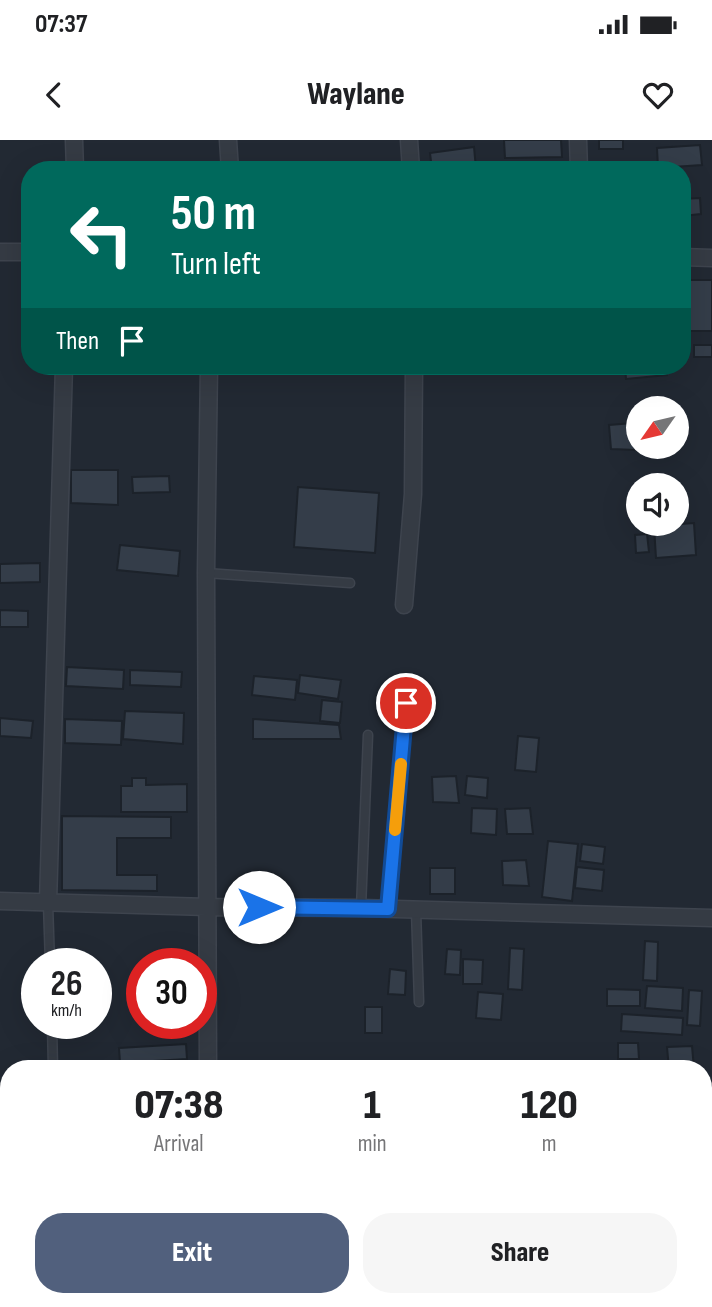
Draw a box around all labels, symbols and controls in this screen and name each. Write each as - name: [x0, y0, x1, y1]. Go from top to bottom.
- text: 07:37: [35, 9, 87, 40]
- text: Waylane: [307, 75, 405, 114]
- icon: back: [35, 76, 73, 114]
- icon: heart: [639, 76, 677, 114]
- text: 50 m: [171, 185, 256, 244]
- icon: left: [56, 189, 147, 280]
- text: Turn left: [171, 245, 261, 284]
- icon: arrive: [113, 322, 151, 360]
- text: Then: [56, 326, 99, 357]
- north arrow: [626, 396, 690, 458]
- map controls: [626, 396, 689, 536]
- button: sound: [626, 473, 689, 536]
- pin: [376, 673, 436, 733]
- icon: arrive: [387, 684, 425, 722]
- position arrow: [222, 870, 296, 944]
- speed limit sign: 30: [126, 948, 217, 1039]
- text: 26: [51, 963, 82, 1006]
- text: km/h: [51, 1000, 82, 1021]
- text: 07:38: [134, 1080, 223, 1131]
- text: 1: [363, 1080, 381, 1131]
- text: 120: [521, 1080, 578, 1131]
- text: Arrival: [154, 1130, 204, 1158]
- text: min: [358, 1130, 387, 1158]
- text: m: [542, 1130, 557, 1158]
- button: Exit: [35, 1213, 349, 1293]
- button: Share: [363, 1213, 677, 1293]

